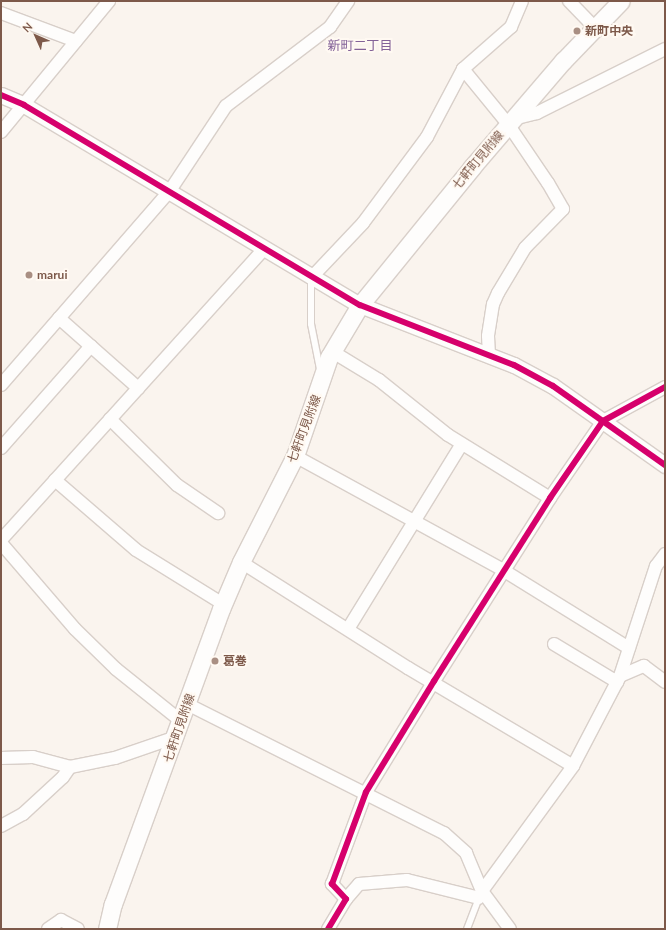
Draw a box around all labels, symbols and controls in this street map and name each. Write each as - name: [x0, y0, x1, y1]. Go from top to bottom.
- north arrow: [16, 16, 56, 56]
- text: N: [20, 20, 35, 35]
- place label: 新町中央: [585, 24, 633, 38]
- marker: 新町中央: [572, 26, 582, 36]
- district label: 新町二丁目: [328, 37, 392, 53]
- street label: 七軒町見附線: [449, 128, 507, 192]
- place label: marui: [37, 268, 67, 282]
- marker: marui: [24, 270, 34, 280]
- street label: 七軒町見附線: [284, 393, 324, 465]
- place label: 葛巻: [223, 654, 247, 668]
- marker: 葛巻: [210, 656, 220, 666]
- street label: 七軒町見附線: [160, 692, 198, 764]

